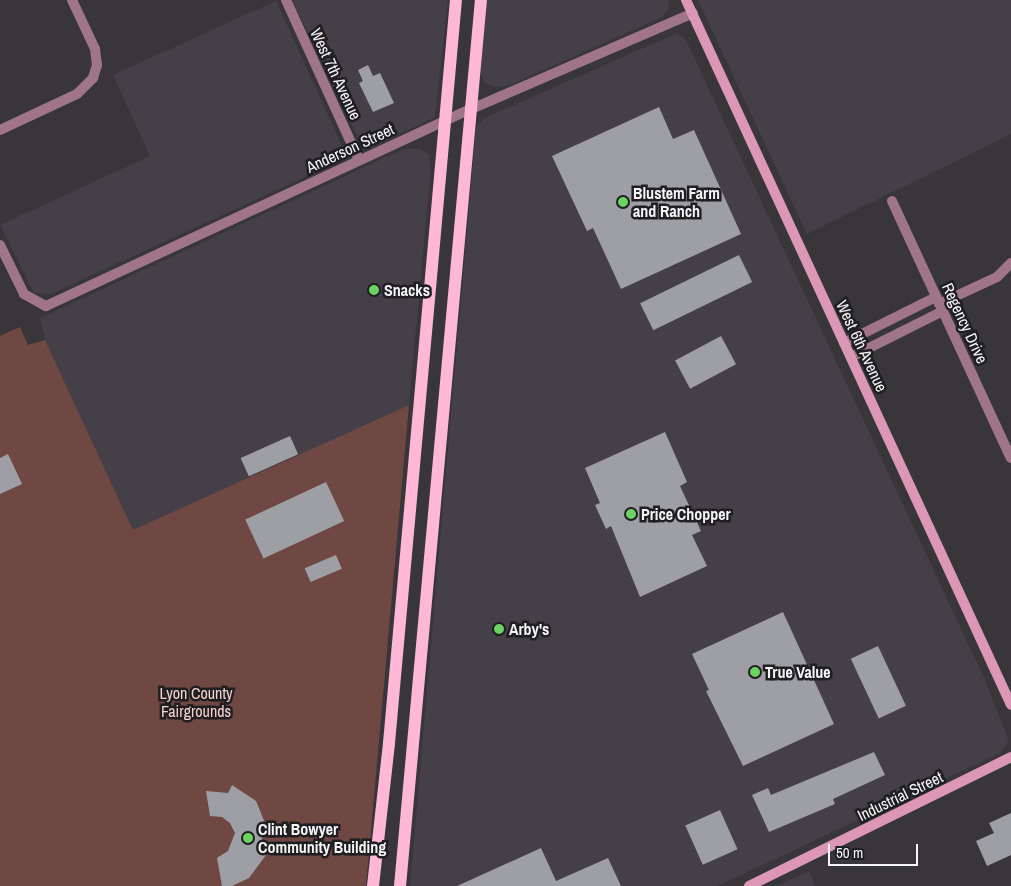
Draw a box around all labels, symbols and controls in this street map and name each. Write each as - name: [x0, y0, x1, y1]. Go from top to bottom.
- street label: West 7th Avenue: [306, 25, 366, 123]
- street label: Anderson Street: [303, 119, 397, 177]
- place label: Blustem Farm and Ranch: [633, 183, 720, 221]
- marker: Blustem Farm and Ranch: [617, 196, 629, 208]
- place label: Snacks: [384, 280, 430, 300]
- street label: Regency Drive: [938, 280, 992, 366]
- marker: Snacks: [368, 284, 380, 296]
- street label: West 6th Avenue: [832, 297, 892, 395]
- place label: Price Chopper: [641, 504, 731, 524]
- marker: Price Chopper: [625, 508, 637, 520]
- place label: Arby's: [509, 619, 549, 639]
- marker: Arby's: [493, 623, 505, 635]
- place label: True Value: [765, 662, 831, 682]
- marker: True Value: [749, 666, 761, 678]
- park label: Lyon County Fairgrounds: [159, 683, 233, 721]
- street label: Industrial Street: [854, 767, 946, 825]
- place label: Clint Bowyer Community Building: [258, 819, 386, 857]
- marker: Clint Bowyer Community Building: [242, 832, 254, 844]
- scale bar: [831, 834, 921, 866]
- text: 50 m: [836, 842, 863, 863]

